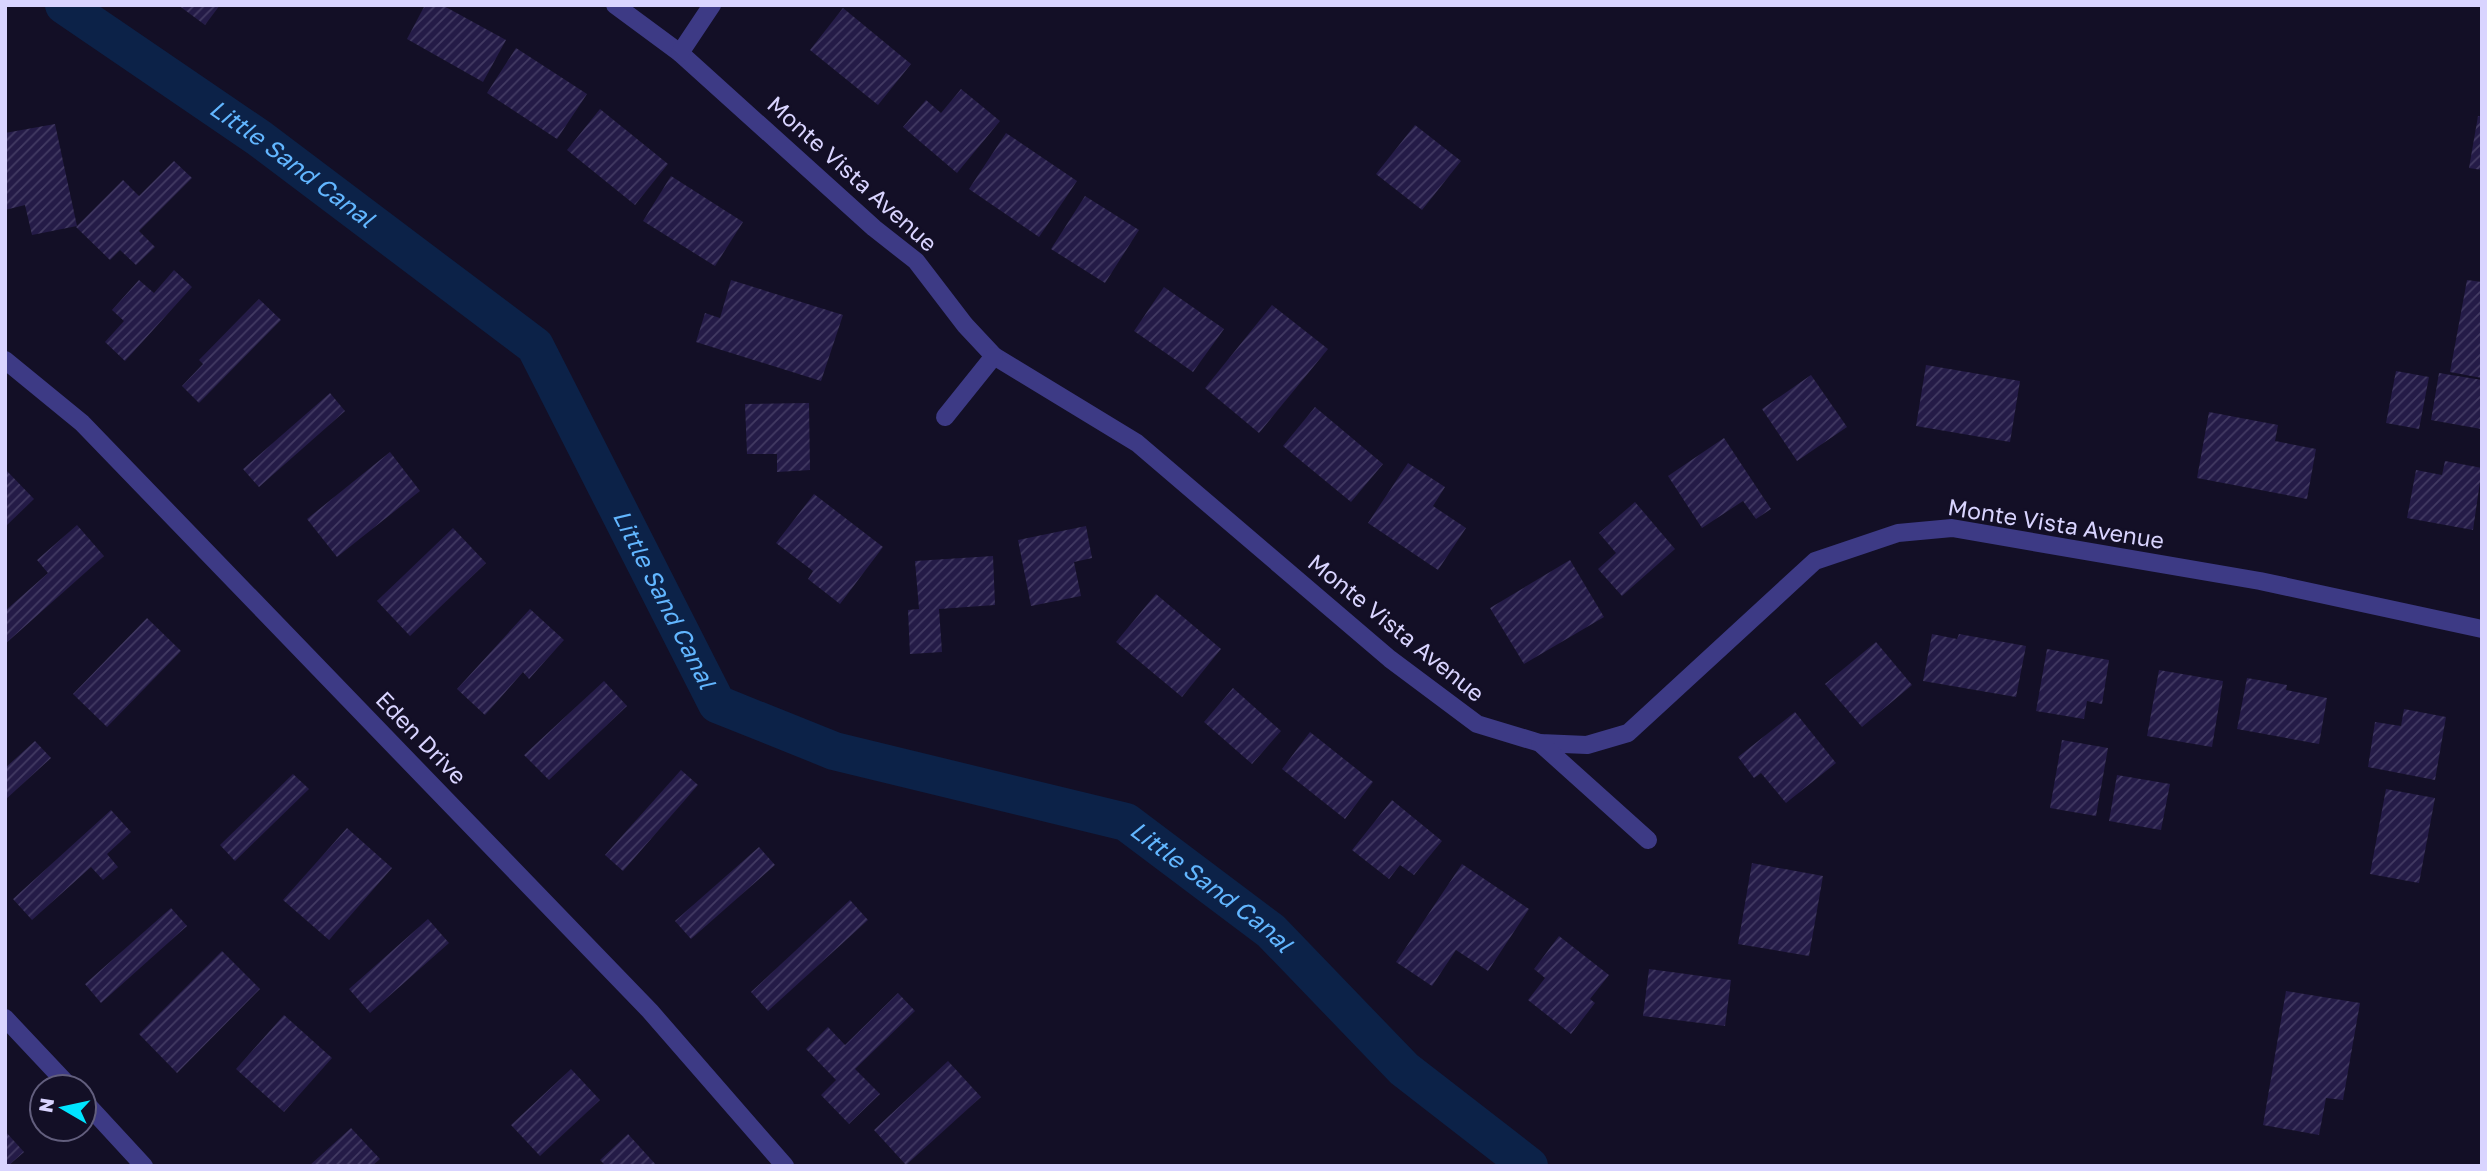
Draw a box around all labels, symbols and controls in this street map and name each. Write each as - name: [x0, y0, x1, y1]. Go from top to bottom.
- street label: Monte Vista Avenue: [762, 90, 943, 257]
- water label: Little Sand Canal: [205, 93, 382, 234]
- street label: Monte Vista Avenue: [1946, 492, 2166, 554]
- water label: Little Sand Canal: [608, 504, 723, 694]
- street label: Monte Vista Avenue: [1303, 548, 1490, 707]
- street label: Eden Drive: [371, 685, 473, 790]
- water label: Little Sand Canal: [1125, 814, 1300, 958]
- north arrow: [28, 1073, 98, 1143]
- text: N: [33, 1096, 58, 1114]

